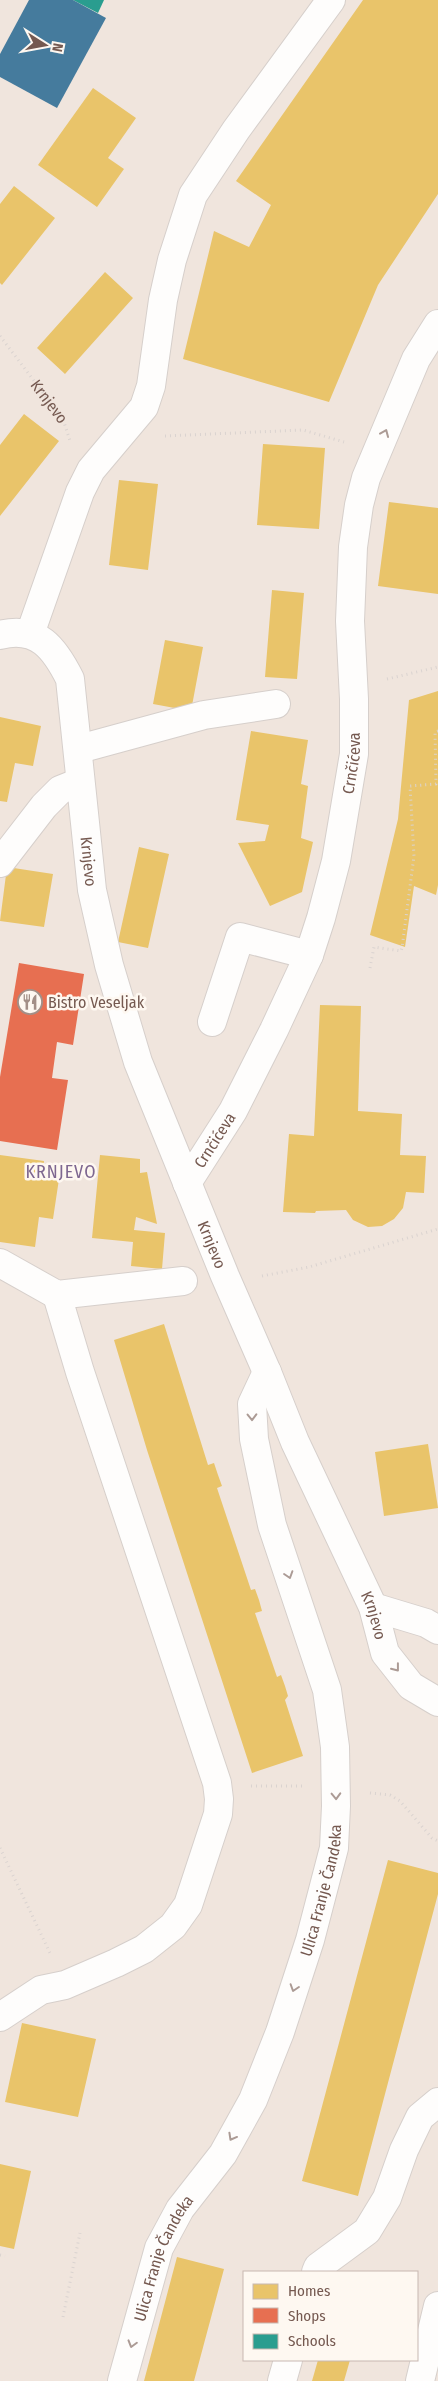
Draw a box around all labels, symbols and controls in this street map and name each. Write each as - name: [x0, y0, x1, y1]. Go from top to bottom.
- north arrow: [20, 20, 70, 70]
- text: N: [48, 42, 66, 53]
- street label: Krnjevo: [27, 376, 72, 427]
- one-way arrow: [379, 429, 390, 438]
- street label: Crnčićeva: [338, 732, 364, 795]
- street label: Krnjevo: [77, 836, 101, 887]
- restaurant icon: Bistro Veseljak: [17, 989, 43, 1015]
- place label: Bistro Veseljak: [48, 993, 145, 1012]
- street label: Crnčićeva: [190, 1109, 239, 1171]
- district label: KRNJEVO: [26, 1161, 97, 1183]
- street label: Krnjevo: [194, 1218, 230, 1271]
- one-way arrow: [247, 1414, 257, 1421]
- one-way arrow: [283, 1570, 293, 1578]
- street label: Krnjevo: [357, 1588, 391, 1642]
- one-way arrow: [391, 1662, 399, 1671]
- one-way arrow: [330, 1792, 341, 1800]
- street label: Ulica Franje Čandeka: [296, 1824, 345, 1959]
- one-way arrow: [290, 1983, 300, 1991]
- one-way arrow: [228, 2132, 238, 2141]
- street label: Ulica Franje Čandeka: [130, 2191, 197, 2324]
- legend: [243, 2271, 418, 2361]
- text: Homes: [288, 2282, 330, 2300]
- text: Shops: [288, 2307, 326, 2325]
- text: Schools: [288, 2332, 336, 2350]
- one-way arrow: [128, 2339, 138, 2347]

